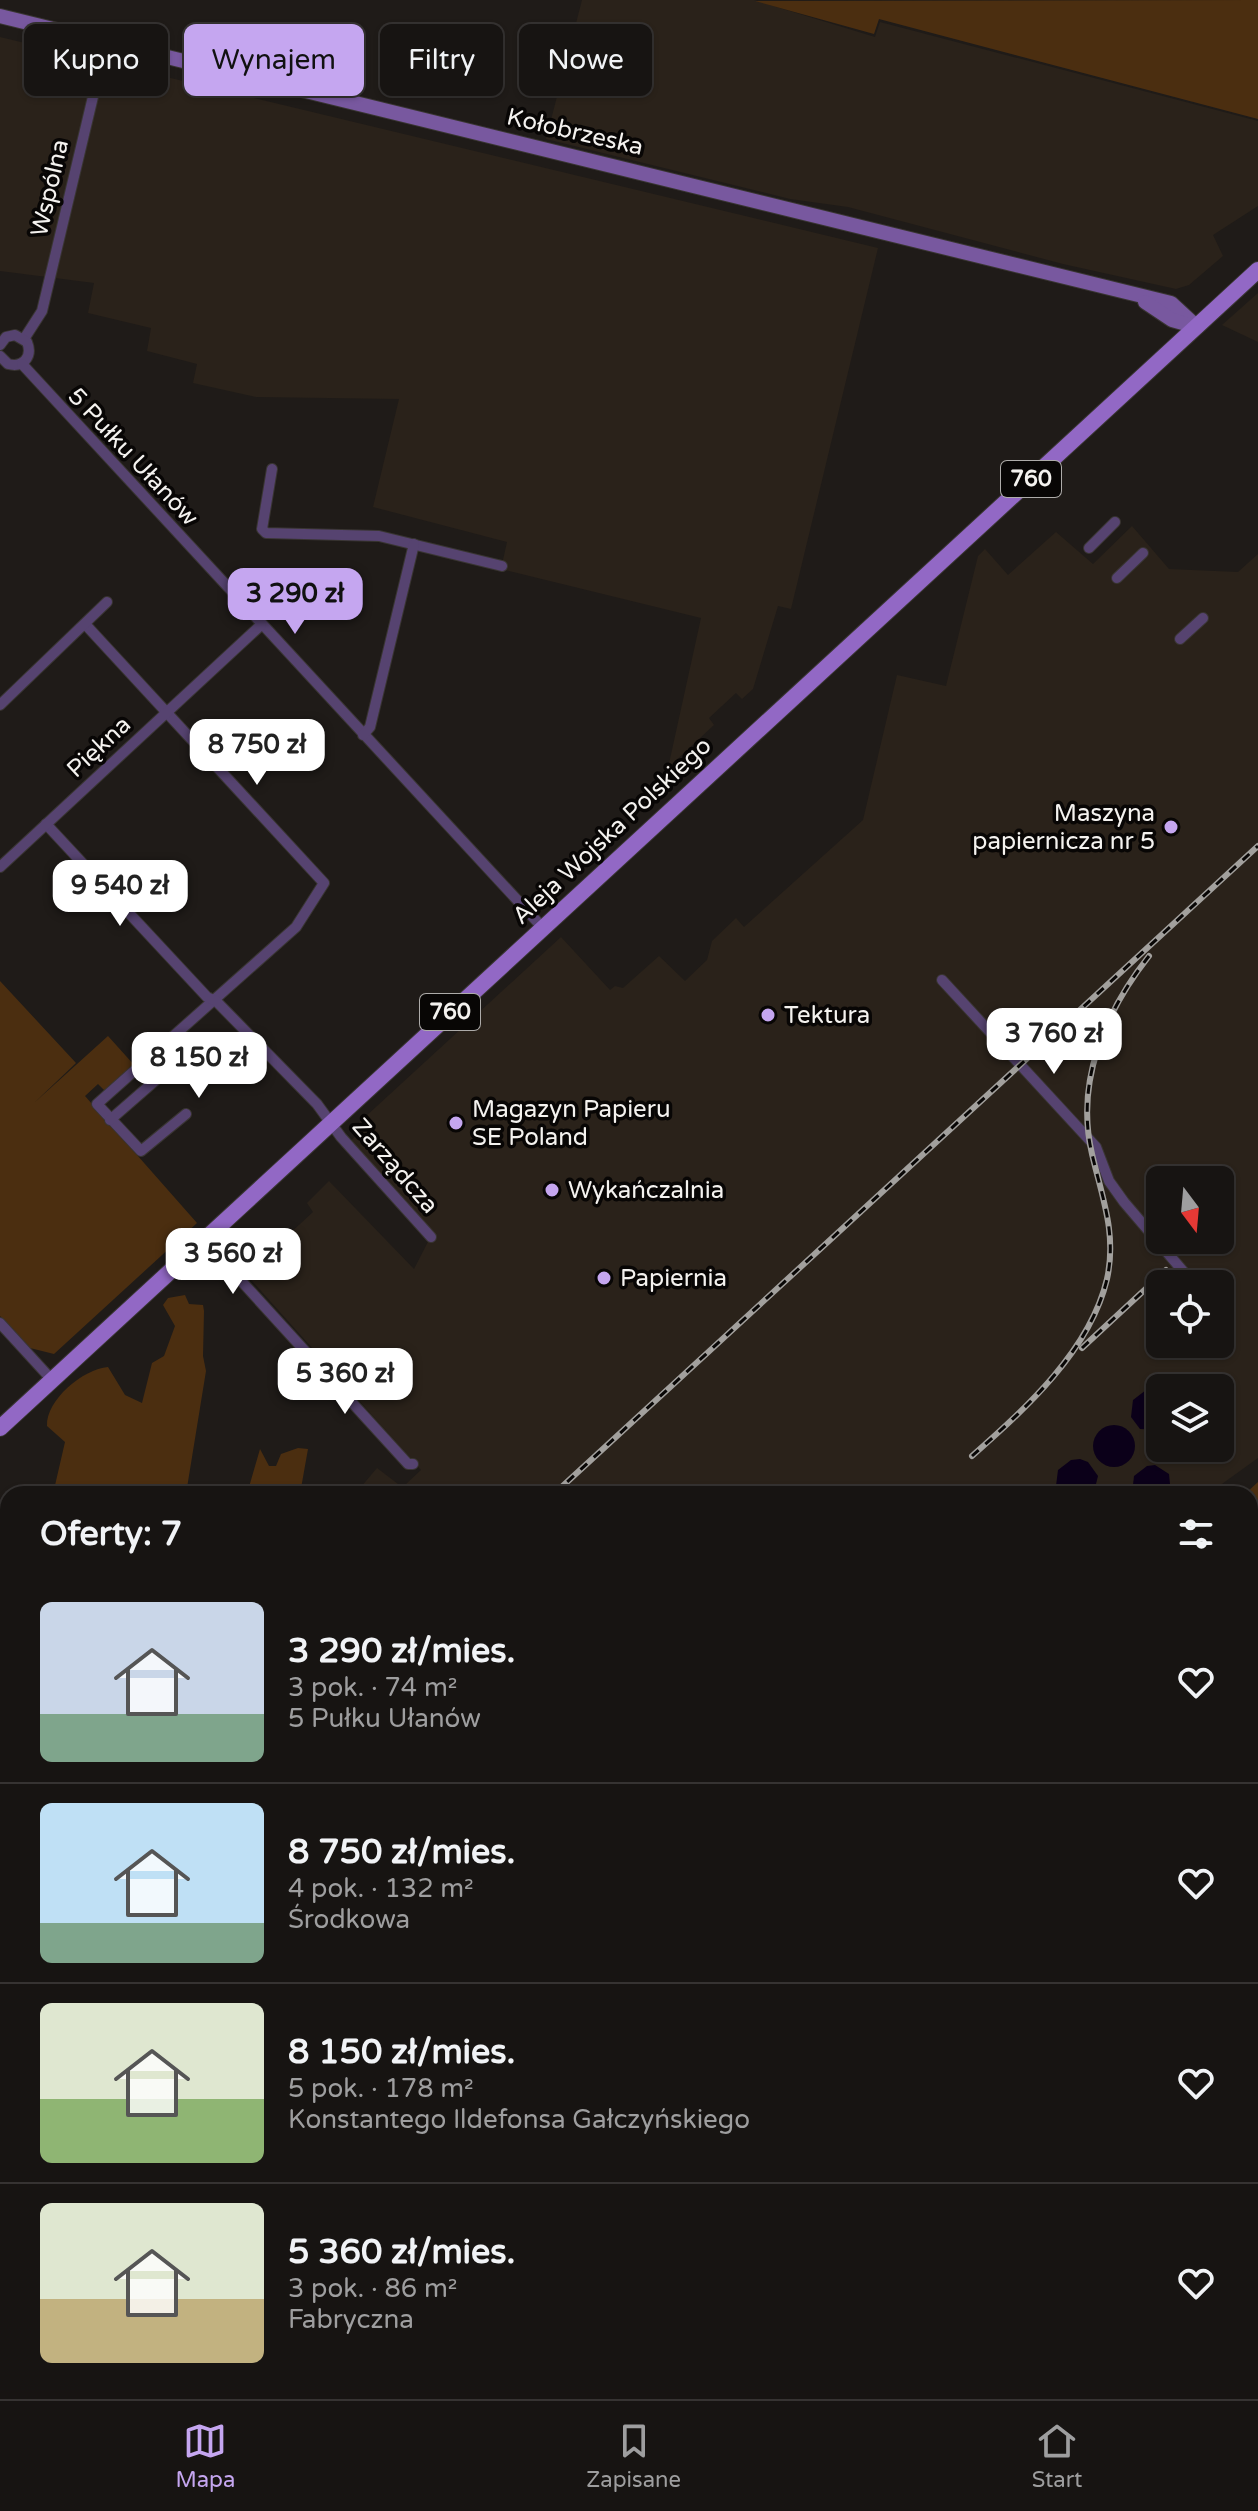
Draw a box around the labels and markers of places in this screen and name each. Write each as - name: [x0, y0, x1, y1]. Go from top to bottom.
- pin: 3 290 zł: [212, 568, 378, 636]
- pin: 8 750 zł: [174, 719, 340, 787]
- place label: Maszyna papiernicza nr 5: [972, 799, 1155, 856]
- marker: Maszyna papiernicza nr 5: [1162, 818, 1180, 836]
- pin: 9 540 zł: [37, 860, 203, 928]
- place label: Tektura: [784, 1001, 870, 1030]
- marker: Tektura: [759, 1006, 777, 1024]
- pin: 3 760 zł: [971, 1008, 1137, 1076]
- pin: 8 150 zł: [116, 1032, 282, 1100]
- place label: Magazyn Papieru SE Poland: [472, 1095, 671, 1152]
- marker: Magazyn Papieru SE Poland: [447, 1114, 465, 1132]
- place label: Wykańczalnia: [568, 1176, 724, 1205]
- marker: Wykańczalnia: [543, 1181, 561, 1199]
- pin: 3 560 zł: [150, 1228, 316, 1296]
- place label: Papiernia: [620, 1264, 727, 1293]
- marker: Papiernia: [595, 1269, 613, 1287]
- pin: 5 360 zł: [262, 1348, 428, 1416]

